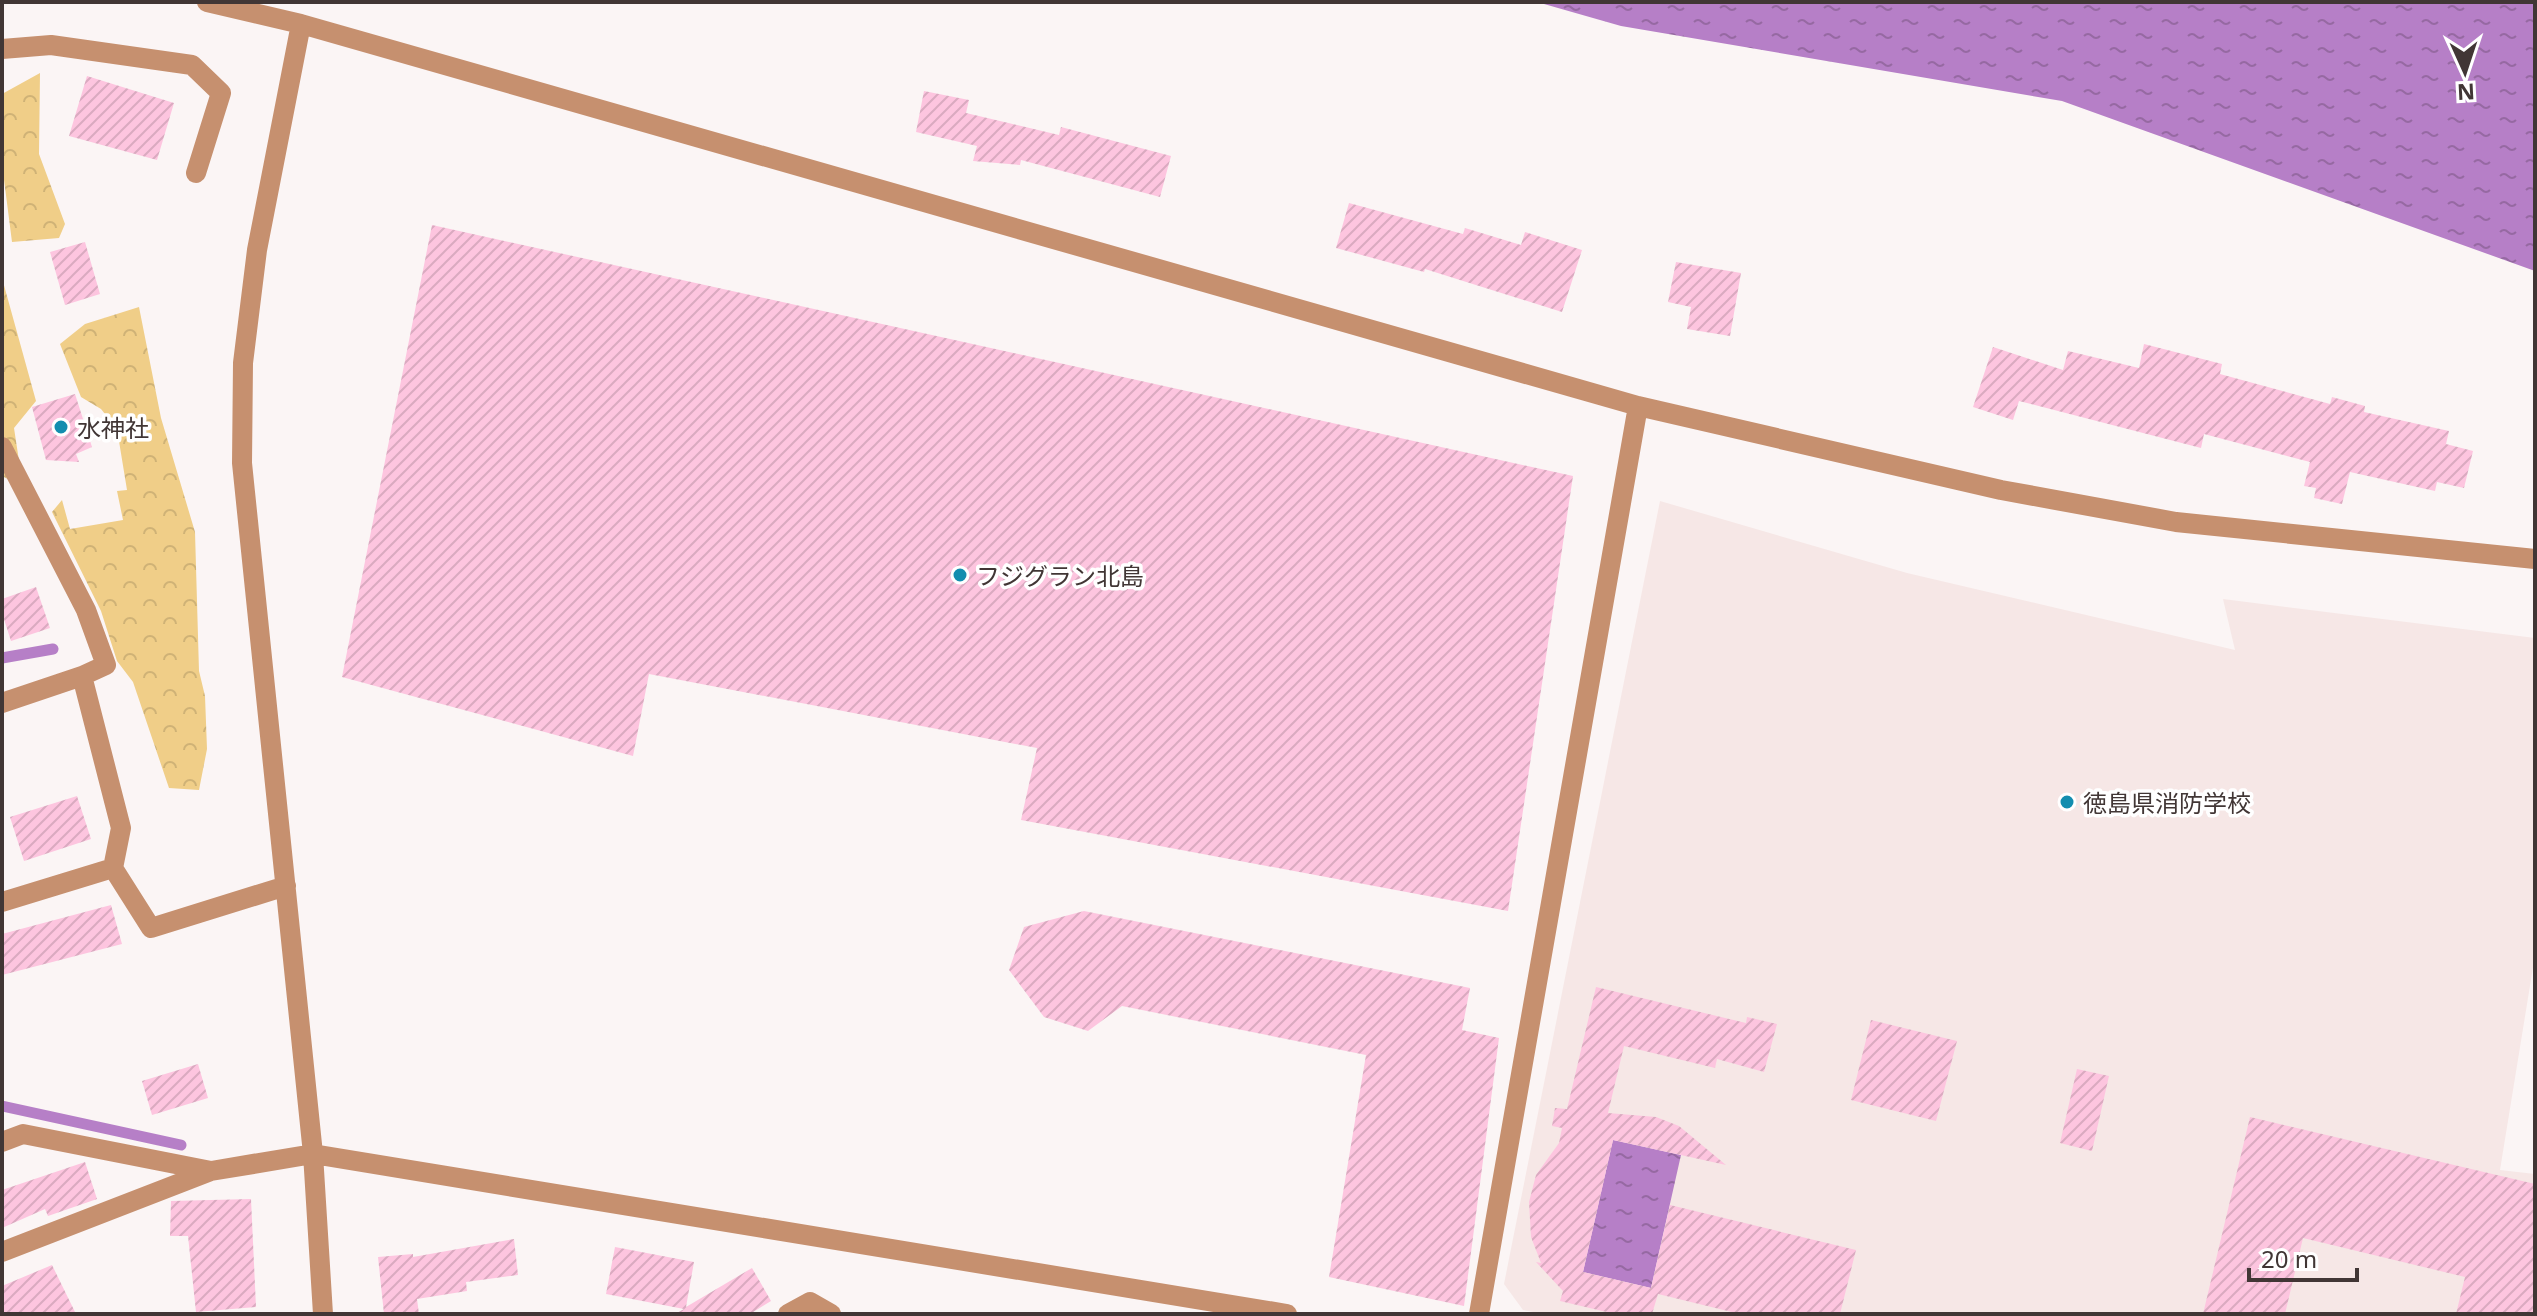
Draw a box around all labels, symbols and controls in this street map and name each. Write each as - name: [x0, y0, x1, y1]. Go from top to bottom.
- north arrow: [2425, 32, 2505, 112]
- text: N: [2456, 78, 2476, 108]
- place label: 水神社: [77, 411, 149, 444]
- marker: 水神社: [52, 418, 70, 436]
- place label: フジグラン北島: [976, 559, 1144, 592]
- marker: フジグラン北島: [951, 566, 969, 584]
- place label: 徳島県消防学校: [2083, 786, 2251, 819]
- marker: 徳島県消防学校: [2058, 793, 2076, 811]
- scale bar: [2249, 1232, 2357, 1282]
- text: 20 m: [2261, 1242, 2317, 1275]

